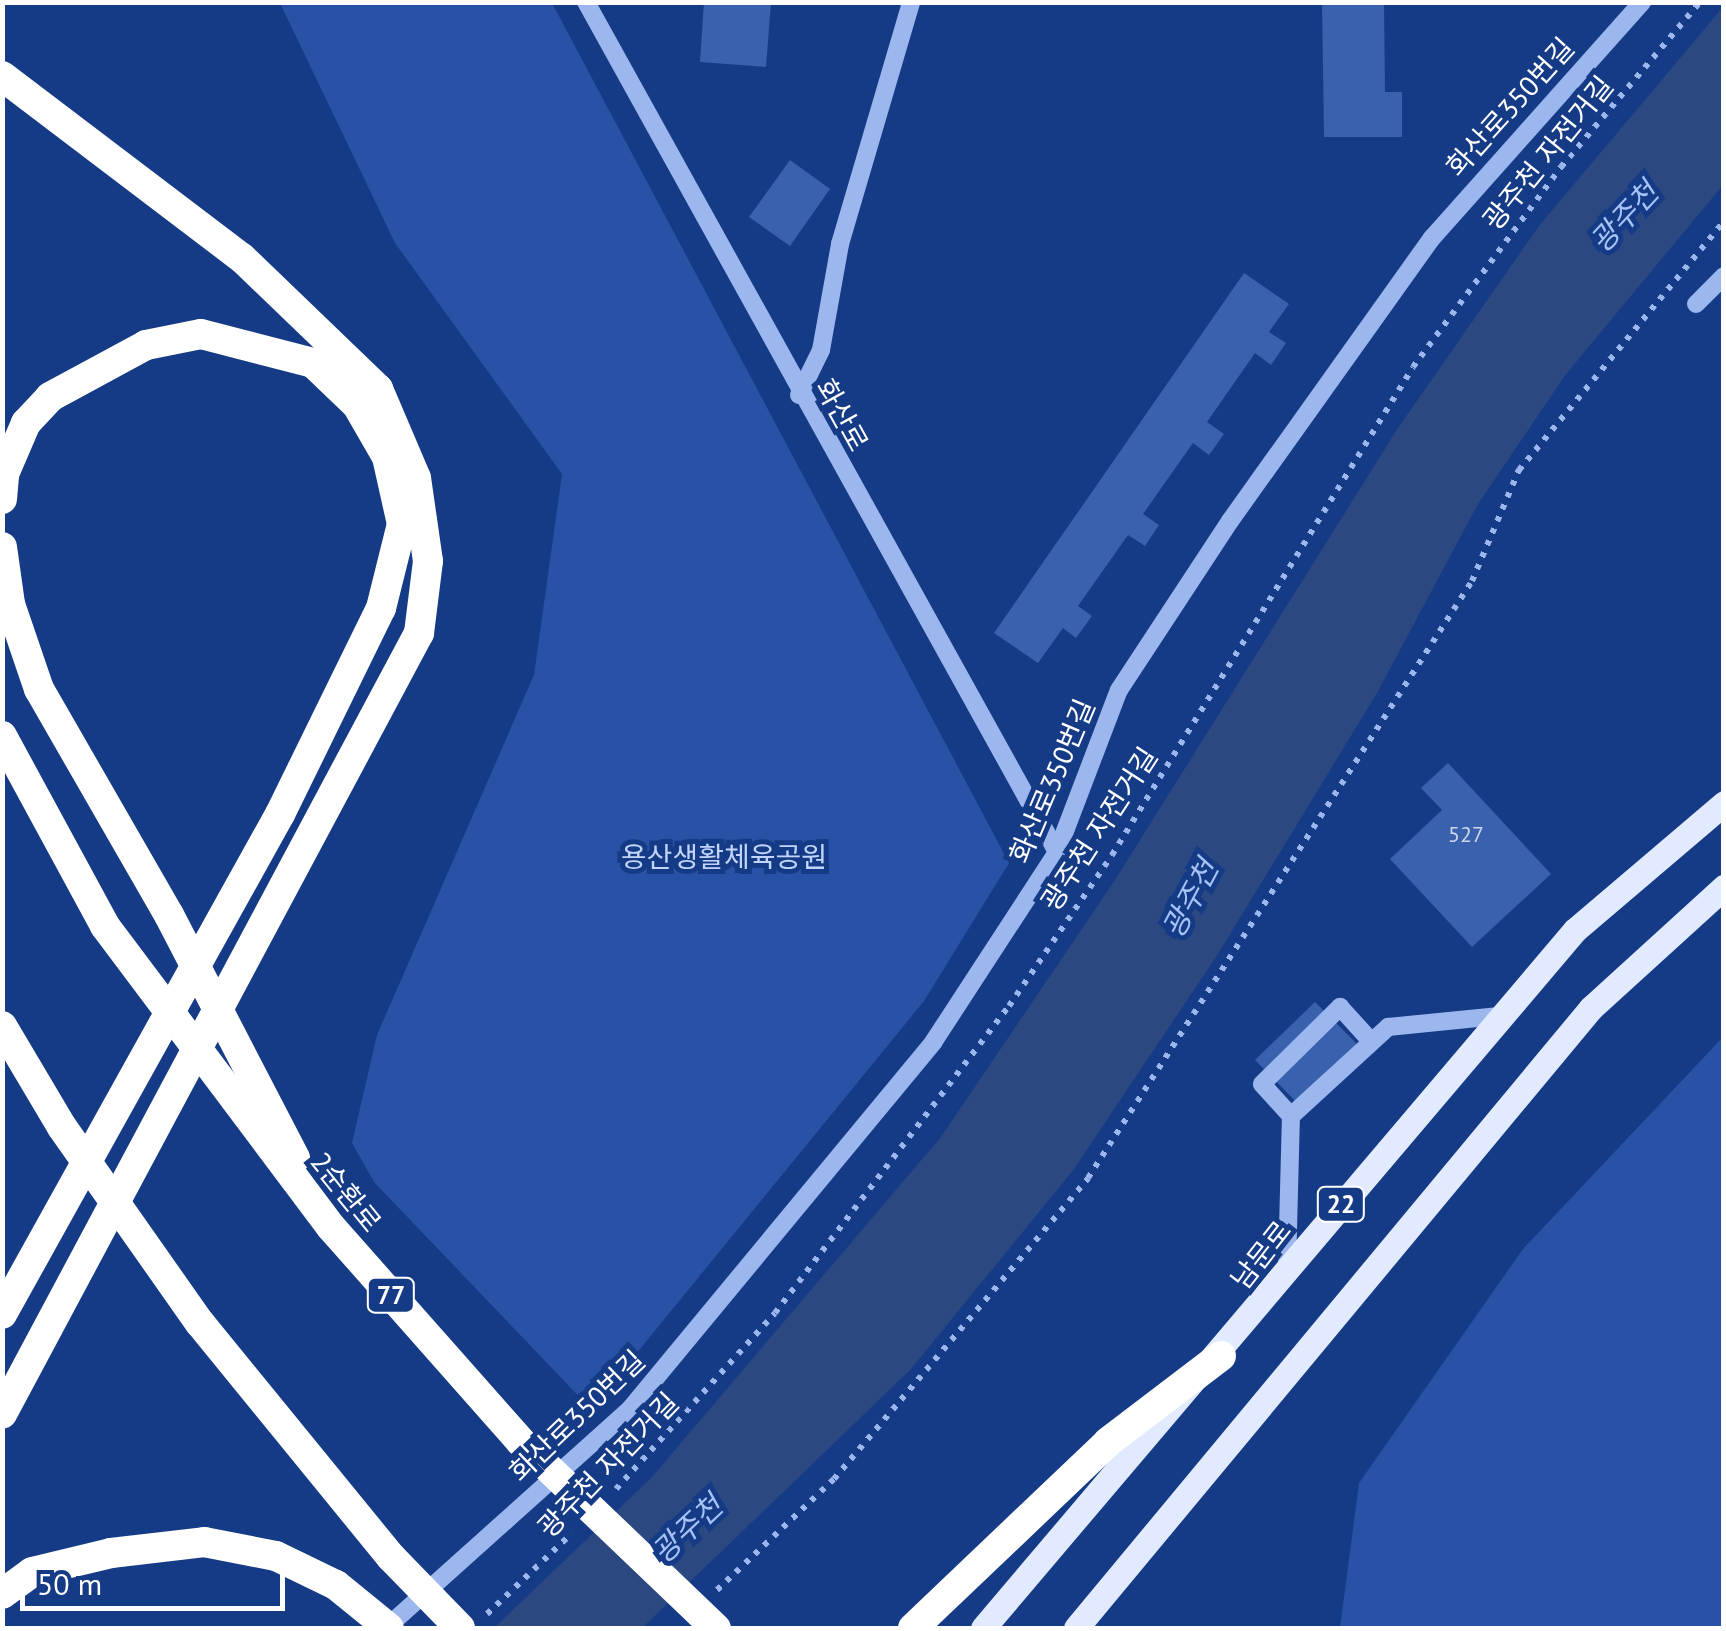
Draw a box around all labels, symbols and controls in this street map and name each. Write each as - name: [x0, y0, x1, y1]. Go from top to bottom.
- street label: 화산로350번길: [1439, 31, 1581, 183]
- street label: 광주천 자전거길: [1476, 69, 1620, 237]
- water label: 광주천: [1583, 174, 1665, 260]
- street label: 화산로: [809, 373, 875, 457]
- street label: 화산로350번길: [1002, 694, 1102, 868]
- street label: 광주천 자전거길: [1034, 741, 1164, 917]
- house number: 527: [1448, 822, 1484, 848]
- park label: 용산생활체육공원: [621, 840, 827, 874]
- water label: 광주천: [1155, 854, 1225, 944]
- street label: 2순환로: [304, 1145, 388, 1239]
- road number: 22: [1316, 1184, 1366, 1224]
- street label: 남문로: [1224, 1214, 1298, 1296]
- road number: 77: [366, 1275, 416, 1315]
- street label: 화산로350번길: [503, 1343, 651, 1489]
- street label: 광주천 자전거길: [531, 1386, 685, 1544]
- water label: 광주천: [644, 1488, 730, 1570]
- scale bar: [25, 1546, 290, 1608]
- text: 50 m: [37, 1564, 102, 1603]

